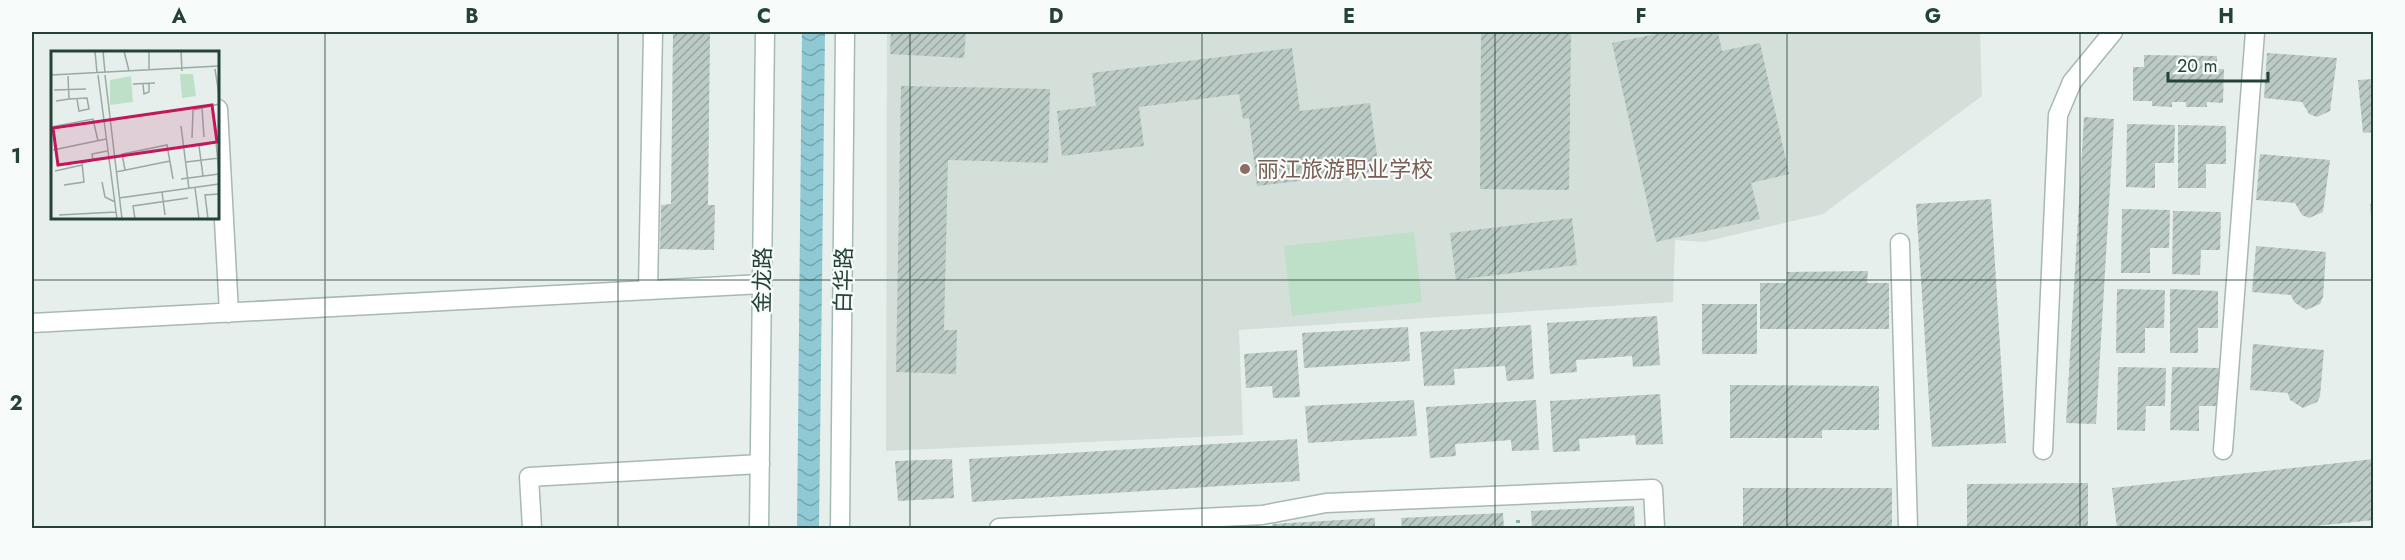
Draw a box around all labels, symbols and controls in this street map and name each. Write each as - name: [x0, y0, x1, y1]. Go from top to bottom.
- text: A: [171, 2, 187, 31]
- text: B: [465, 2, 479, 31]
- text: C: [757, 2, 771, 31]
- text: D: [1049, 2, 1063, 31]
- text: E: [1343, 2, 1355, 31]
- text: F: [1635, 2, 1647, 31]
- text: G: [1925, 2, 1941, 31]
- text: H: [2218, 2, 2234, 31]
- scale bar: [2168, 45, 2268, 83]
- inset map: [51, 51, 219, 219]
- text: 20 m: [2177, 53, 2217, 79]
- text: 1: [11, 142, 21, 171]
- place label: 丽江旅游职业学校: [1257, 153, 1433, 185]
- marker: 丽江旅游职业学校: [1238, 162, 1252, 176]
- street label: 金龙路: [745, 247, 779, 313]
- street label: 白华路: [826, 247, 860, 313]
- text: 2: [9, 389, 23, 418]

